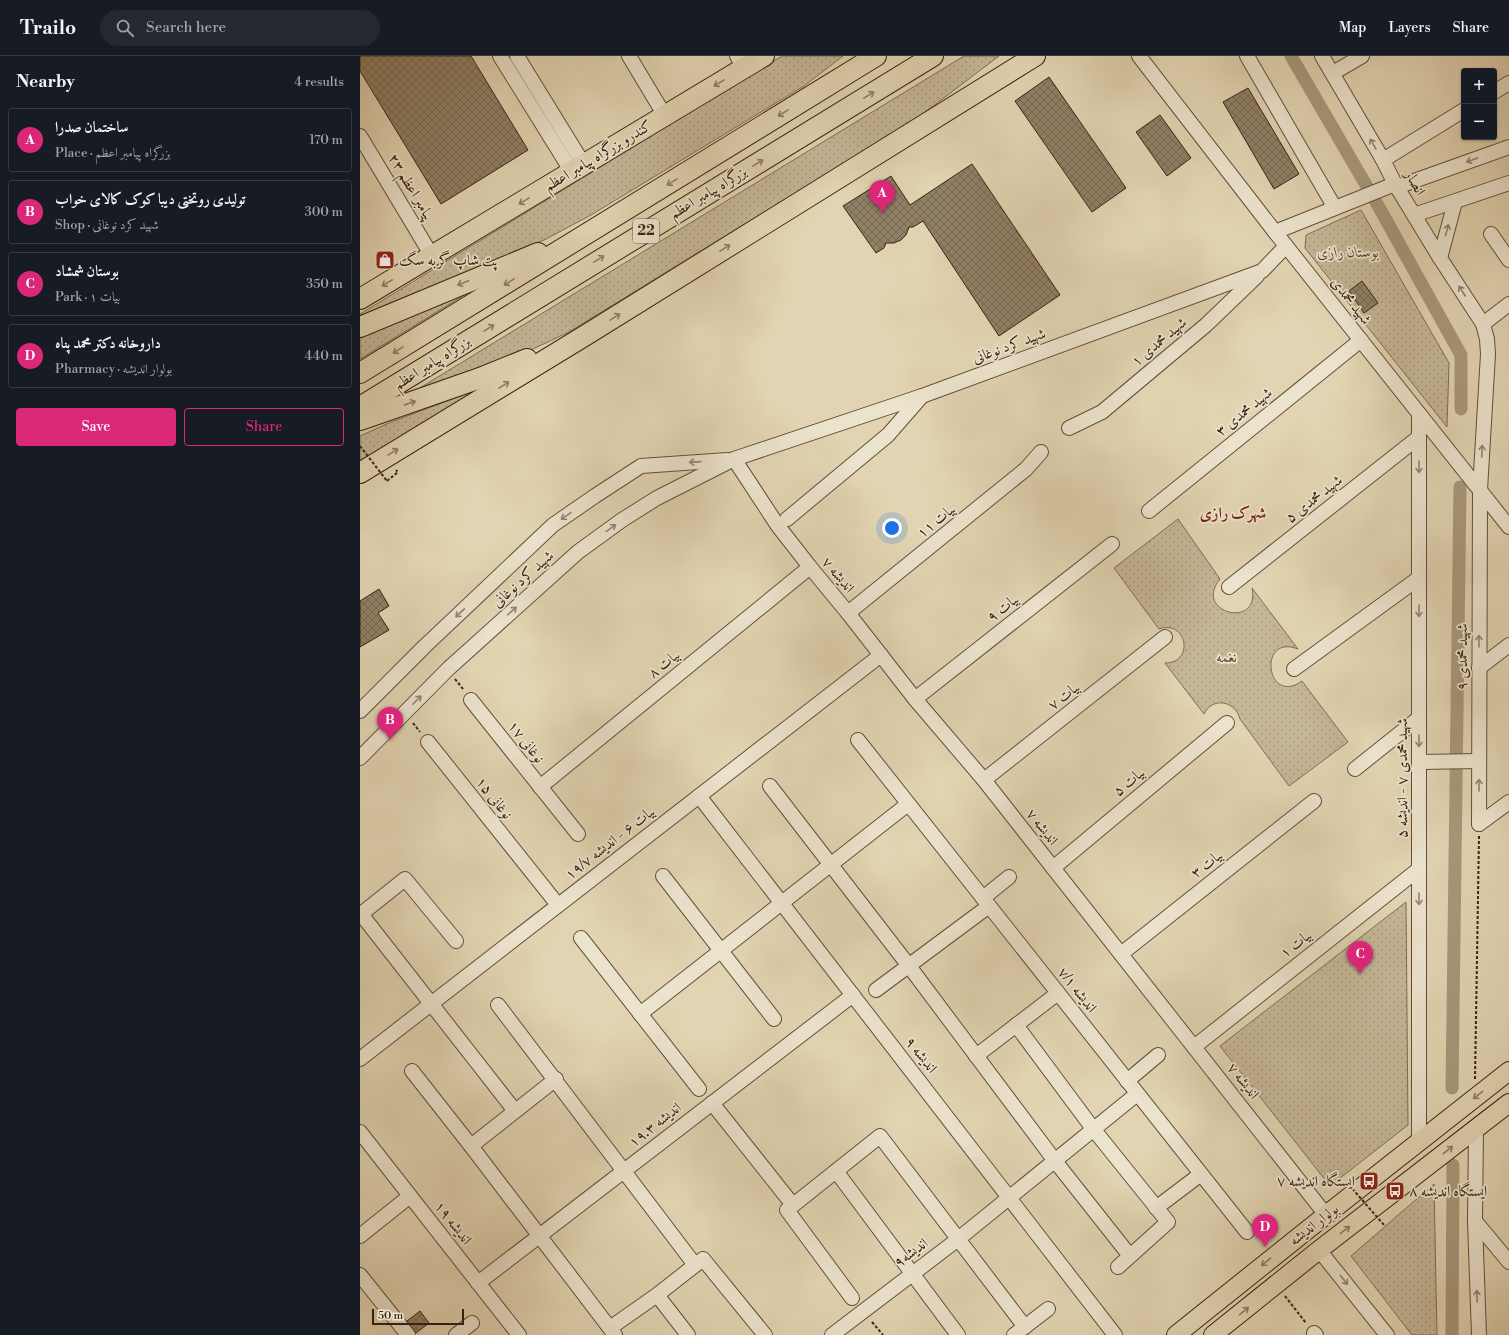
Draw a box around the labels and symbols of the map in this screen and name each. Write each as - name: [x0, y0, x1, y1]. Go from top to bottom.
- one-way arrow: [713, 80, 725, 88]
- one-way arrow: [863, 91, 874, 99]
- one-way arrow: [777, 110, 789, 118]
- street label: کندرو بزرگراه پیامبر اعظم: [540, 115, 658, 199]
- one-way arrow: [1369, 138, 1377, 150]
- street label: پیامبر اعظم ۲۳: [380, 150, 438, 226]
- one-way arrow: [1466, 157, 1479, 164]
- one-way arrow: [752, 158, 764, 166]
- street label: بزرگراه پیامبر اعظم: [665, 161, 753, 227]
- street label: انصار: [1399, 165, 1430, 199]
- one-way arrow: [666, 178, 678, 186]
- pin: A: [869, 180, 895, 213]
- one-way arrow: [519, 197, 530, 205]
- road number: 22: [633, 219, 659, 243]
- one-way arrow: [1444, 223, 1451, 236]
- park label: بوستان رازی: [1317, 243, 1379, 262]
- one-way arrow: [720, 244, 731, 252]
- shop icon: پت شاپ گربه سگ: [374, 249, 396, 271]
- place label: پت شاپ گربه سگ: [399, 250, 498, 271]
- one-way arrow: [593, 255, 605, 263]
- street label: شهید محمدی: [1326, 273, 1376, 329]
- one-way arrow: [504, 278, 515, 286]
- one-way arrow: [382, 279, 393, 287]
- one-way arrow: [457, 280, 469, 287]
- one-way arrow: [1457, 285, 1465, 297]
- one-way arrow: [609, 312, 621, 320]
- street label: شهید محمدی ۱: [1127, 313, 1191, 371]
- one-way arrow: [483, 324, 494, 332]
- street label: شهید کرد نوغانی: [970, 324, 1048, 368]
- street label: بزرگراه پیامبر اعظم: [389, 331, 476, 398]
- one-way arrow: [393, 346, 404, 354]
- one-way arrow: [498, 380, 510, 388]
- street label: شهید محمدی ۳: [1212, 383, 1276, 441]
- one-way arrow: [404, 398, 416, 406]
- one-way arrow: [1478, 445, 1485, 458]
- one-way arrow: [387, 448, 399, 456]
- one-way arrow: [689, 459, 702, 466]
- one-way arrow: [1415, 460, 1423, 473]
- street label: شهید محمدی ۵: [1282, 471, 1346, 527]
- street label: بیات ۱۱: [913, 500, 959, 542]
- district label: شهرک رازی: [1200, 503, 1266, 523]
- one-way arrow: [561, 512, 572, 520]
- your location: [882, 518, 902, 538]
- one-way arrow: [606, 524, 617, 532]
- street label: شهید کرد نوغانی: [488, 546, 558, 612]
- street label: اندیشه ۷: [817, 553, 859, 597]
- street label: بیات ۹: [983, 590, 1023, 626]
- one-way arrow: [1415, 604, 1423, 617]
- one-way arrow: [507, 607, 517, 616]
- one-way arrow: [455, 608, 465, 618]
- street label: شهید محمدی ۹: [1453, 623, 1472, 691]
- one-way arrow: [1475, 635, 1483, 648]
- street label: بیات ۸: [644, 645, 684, 683]
- park label: نغمه: [1217, 648, 1237, 667]
- street label: بیات ۷: [1044, 678, 1084, 714]
- one-way arrow: [412, 695, 422, 705]
- pin: B: [377, 707, 403, 740]
- street label: نوغانی ۱۷: [503, 717, 549, 767]
- street label: شهید محمدی ۷ - اندیشه ۵: [1393, 718, 1412, 838]
- one-way arrow: [1415, 734, 1423, 747]
- street label: بیات ۵: [1109, 763, 1149, 801]
- street label: نوغانی ۱۵: [471, 773, 517, 823]
- one-way arrow: [1475, 779, 1483, 792]
- street label: بیات ۶ - اندیشه ۱۹/۷: [561, 802, 659, 884]
- street label: اندیشه ۷: [1022, 805, 1062, 849]
- street label: بیات ۳: [1187, 846, 1227, 882]
- one-way arrow: [1415, 892, 1423, 905]
- street label: بیات ۱: [1276, 926, 1316, 962]
- pin: C: [1347, 941, 1373, 974]
- street label: اندیشه ۷/۱: [1053, 963, 1101, 1017]
- street label: اندیشه ۹: [901, 1033, 941, 1077]
- street label: اندیشه ۷: [1223, 1059, 1263, 1103]
- one-way arrow: [1473, 1091, 1484, 1100]
- street label: اندیشه ۱۹.۳: [625, 1098, 685, 1152]
- one-way arrow: [1443, 1146, 1454, 1154]
- bus stop icon: ایستگاه اندیشه ۷: [1358, 1170, 1380, 1192]
- place label: ایستگاه اندیشه ۷: [1277, 1171, 1355, 1191]
- bus stop icon: ایستگاه اندیشه ۸: [1384, 1180, 1406, 1202]
- place label: ایستگاه اندیشه ۸: [1409, 1181, 1487, 1201]
- street label: اندیشه ۱۹: [430, 1197, 476, 1249]
- street label: بولوار اندیشه: [1285, 1200, 1343, 1250]
- pin: D: [1252, 1214, 1278, 1247]
- one-way arrow: [1340, 1225, 1351, 1234]
- street label: اندیشه۹: [890, 1234, 932, 1272]
- one-way arrow: [1261, 1258, 1272, 1267]
- one-way arrow: [1339, 1275, 1348, 1286]
- one-way arrow: [1474, 1290, 1481, 1303]
- one-way arrow: [1238, 1306, 1249, 1315]
- scale bar: [372, 1307, 464, 1326]

